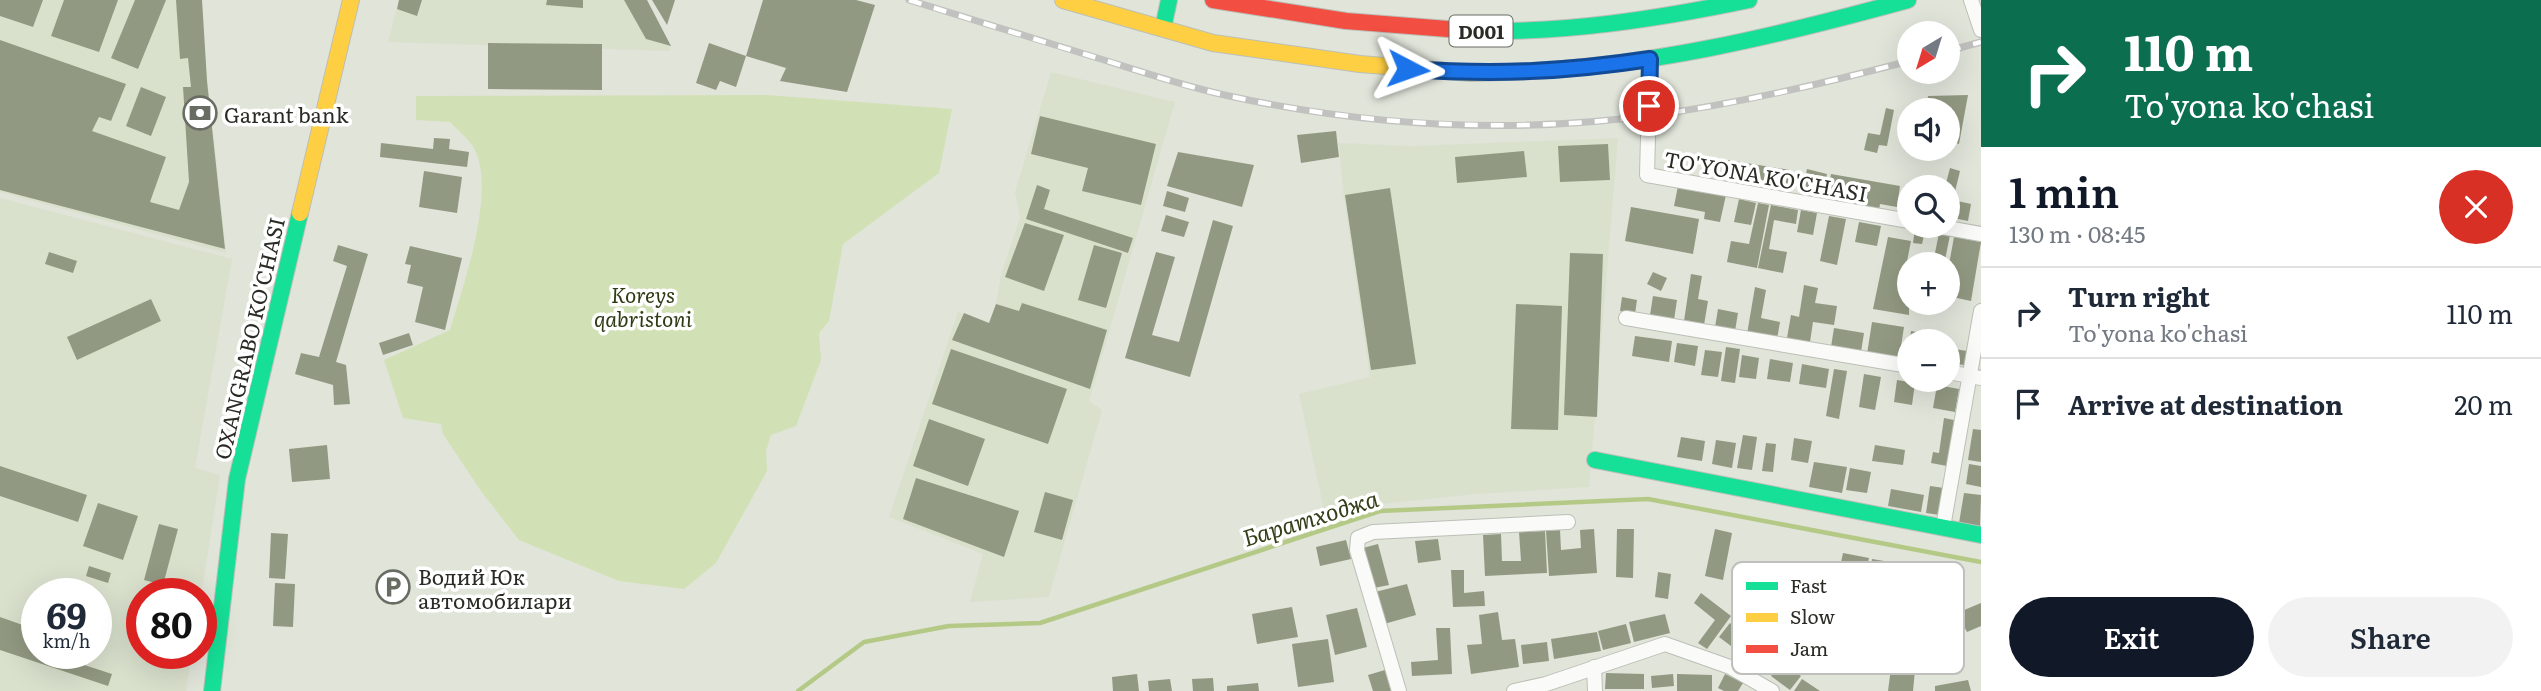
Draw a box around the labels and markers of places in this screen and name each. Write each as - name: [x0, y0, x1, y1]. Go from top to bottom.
- pin: [1619, 76, 1679, 136]
- bank icon: Garant bank: [181, 94, 219, 132]
- place label: Garant bank: [224, 98, 349, 129]
- place label: Водий Юк автомобилари: [418, 560, 572, 615]
- parking icon: Водий Юк автомобилари: [374, 568, 412, 606]

